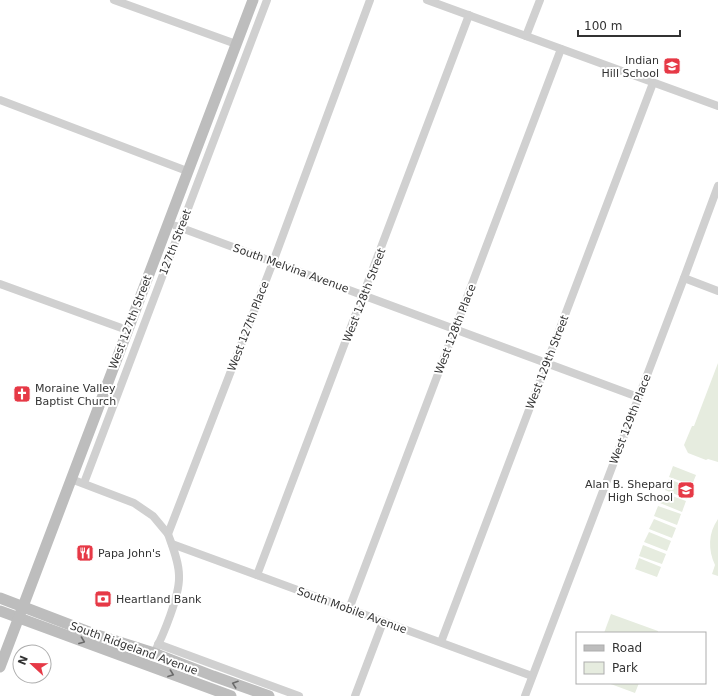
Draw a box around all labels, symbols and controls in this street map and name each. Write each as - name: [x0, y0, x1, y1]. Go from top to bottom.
- scale bar: [578, 12, 680, 38]
- text: 100 m: [584, 19, 622, 33]
- place label: Indian Hill School: [602, 54, 659, 80]
- school or university icon: Indian Hill School: [662, 56, 682, 76]
- street label: 127th Street: [157, 207, 194, 277]
- street label: South Melvina Avenue: [231, 241, 351, 296]
- street label: West 128th Street: [341, 246, 389, 344]
- street label: West 127th Street: [107, 273, 155, 371]
- street label: West 127th Place: [225, 279, 272, 373]
- street label: West 128th Place: [432, 282, 479, 376]
- street label: West 129th Street: [524, 313, 572, 411]
- street label: West 129th Place: [607, 372, 654, 466]
- place label: Moraine Valley Baptist Church: [35, 382, 116, 408]
- church icon: Moraine Valley Baptist Church: [12, 384, 32, 404]
- place label: Alan B. Shepard High School: [585, 478, 673, 504]
- school or university icon: Alan B. Shepard High School: [676, 480, 696, 500]
- restaurant icon: Papa John's: [75, 543, 95, 563]
- place label: Papa John's: [98, 547, 161, 560]
- street label: South Mobile Avenue: [295, 585, 409, 636]
- bank icon: Heartland Bank: [93, 589, 113, 609]
- place label: Heartland Bank: [116, 593, 202, 606]
- street label: South Ridgeland Avenue: [68, 619, 200, 678]
- legend: [576, 632, 706, 684]
- one-way arrow: [78, 636, 85, 644]
- text: Road: [612, 641, 642, 655]
- north arrow: [12, 644, 52, 684]
- text: N: [15, 654, 31, 667]
- text: Park: [612, 661, 638, 675]
- one-way arrow: [168, 670, 175, 678]
- one-way arrow: [232, 680, 239, 689]

